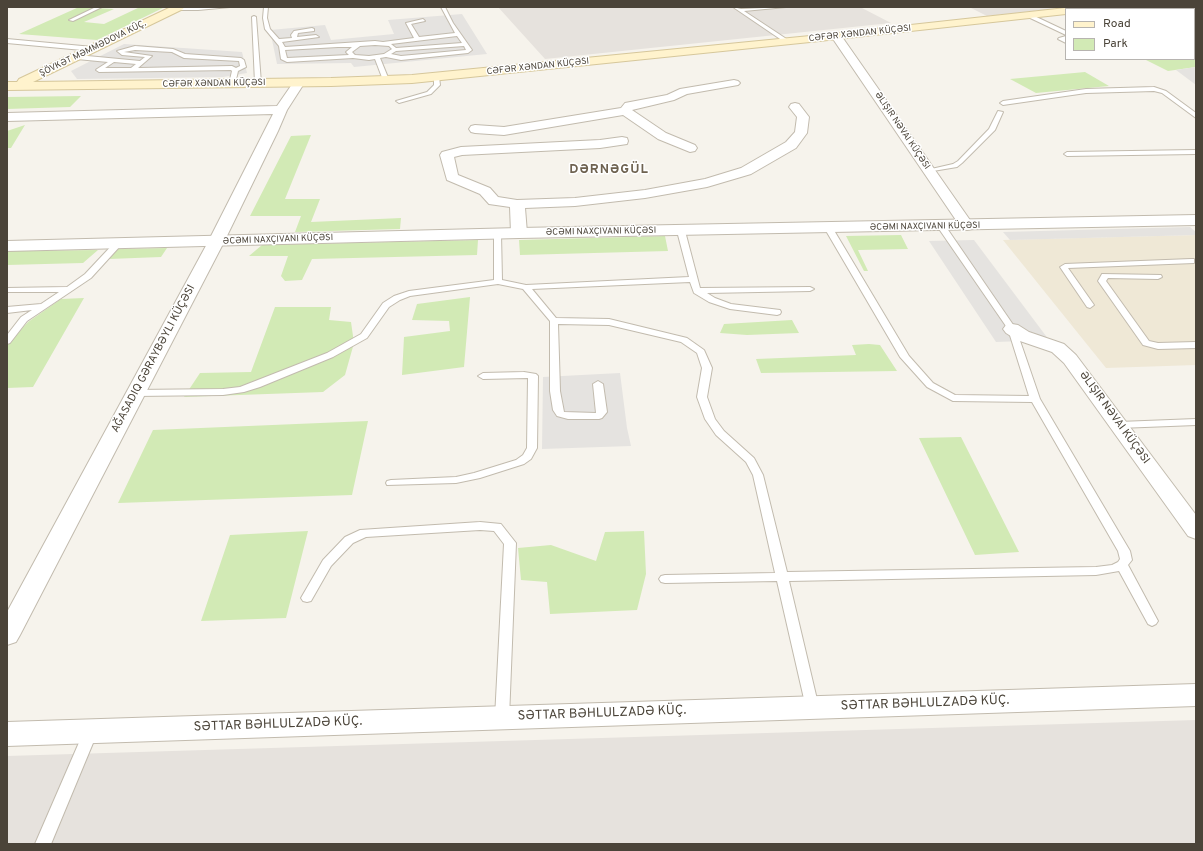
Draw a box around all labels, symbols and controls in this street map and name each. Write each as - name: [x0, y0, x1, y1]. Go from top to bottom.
- legend: [1065, 8, 1195, 60]
- text: Road: [1103, 16, 1131, 32]
- street label: ŞÖVKƏT MƏMMƏDOVA KÜÇ.: [38, 18, 148, 80]
- street label: CƏFƏR XƏNDAN KÜÇƏSI: [808, 23, 912, 45]
- text: Park: [1103, 36, 1128, 52]
- street label: CƏFƏR XƏNDAN KÜÇƏSI: [486, 56, 590, 78]
- street label: CƏFƏR XƏNDAN KÜÇƏSI: [162, 78, 266, 90]
- street label: ƏLIŞIR NƏVAI KÜÇƏSI: [872, 90, 932, 172]
- district label: DƏRNƏGÜL: [569, 162, 649, 178]
- street label: ƏCƏMI NAXÇIVANI KÜÇƏSI: [870, 221, 980, 233]
- street label: ƏCƏMI NAXÇIVANI KÜÇƏSI: [546, 226, 656, 238]
- street label: ƏCƏMI NAXÇIVANI KÜÇƏSI: [223, 233, 333, 247]
- street label: AĞASADIQ GƏRAYBƏYLI KÜÇƏSI: [109, 283, 199, 435]
- street label: ƏLIŞIR NƏVAI KÜÇƏSI: [1076, 369, 1152, 467]
- street label: SƏTTAR BƏHLULZADƏ KÜÇ.: [840, 693, 1010, 715]
- street label: SƏTTAR BƏHLULZADƏ KÜÇ.: [517, 703, 687, 725]
- street label: SƏTTAR BƏHLULZADƏ KÜÇ.: [193, 714, 363, 736]

